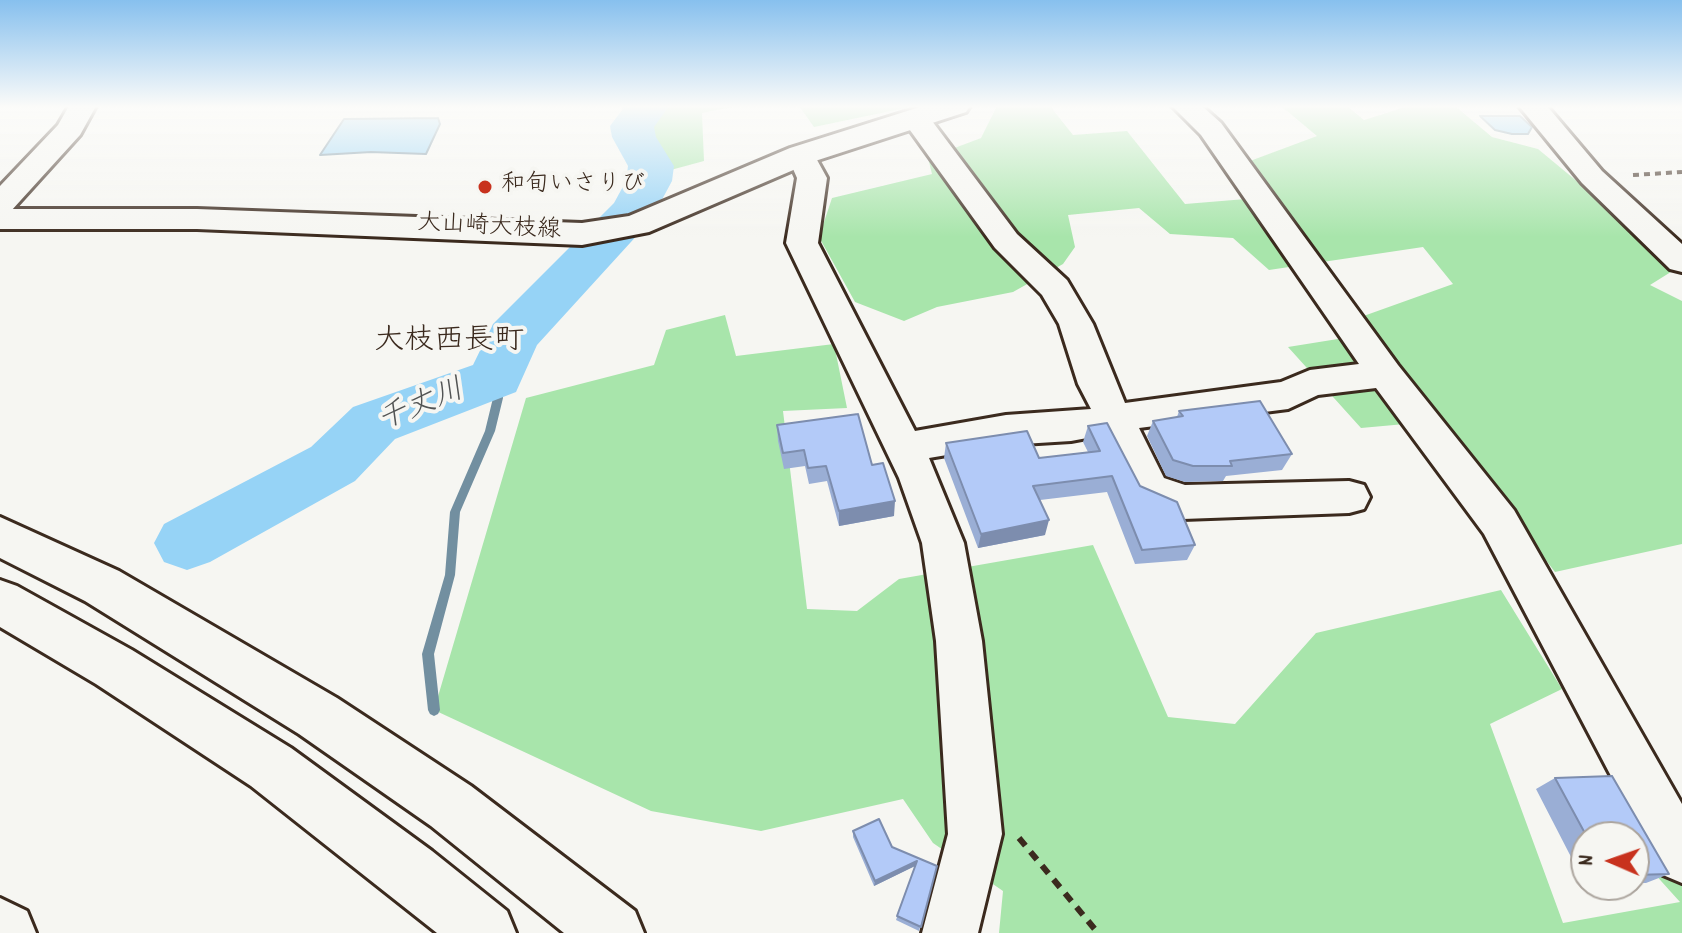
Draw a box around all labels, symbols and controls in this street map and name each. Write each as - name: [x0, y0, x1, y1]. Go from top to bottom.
- place label: 和旬いさりび: [501, 173, 645, 201]
- marker: 和旬いさりび: [476, 178, 494, 196]
- street label: 大山崎大枝線: [416, 211, 562, 247]
- district label: 大枝西長町: [374, 326, 524, 362]
- water label: 千丈川: [374, 374, 470, 442]
- north arrow: [1570, 821, 1650, 901]
- text: N: [1572, 854, 1603, 866]

